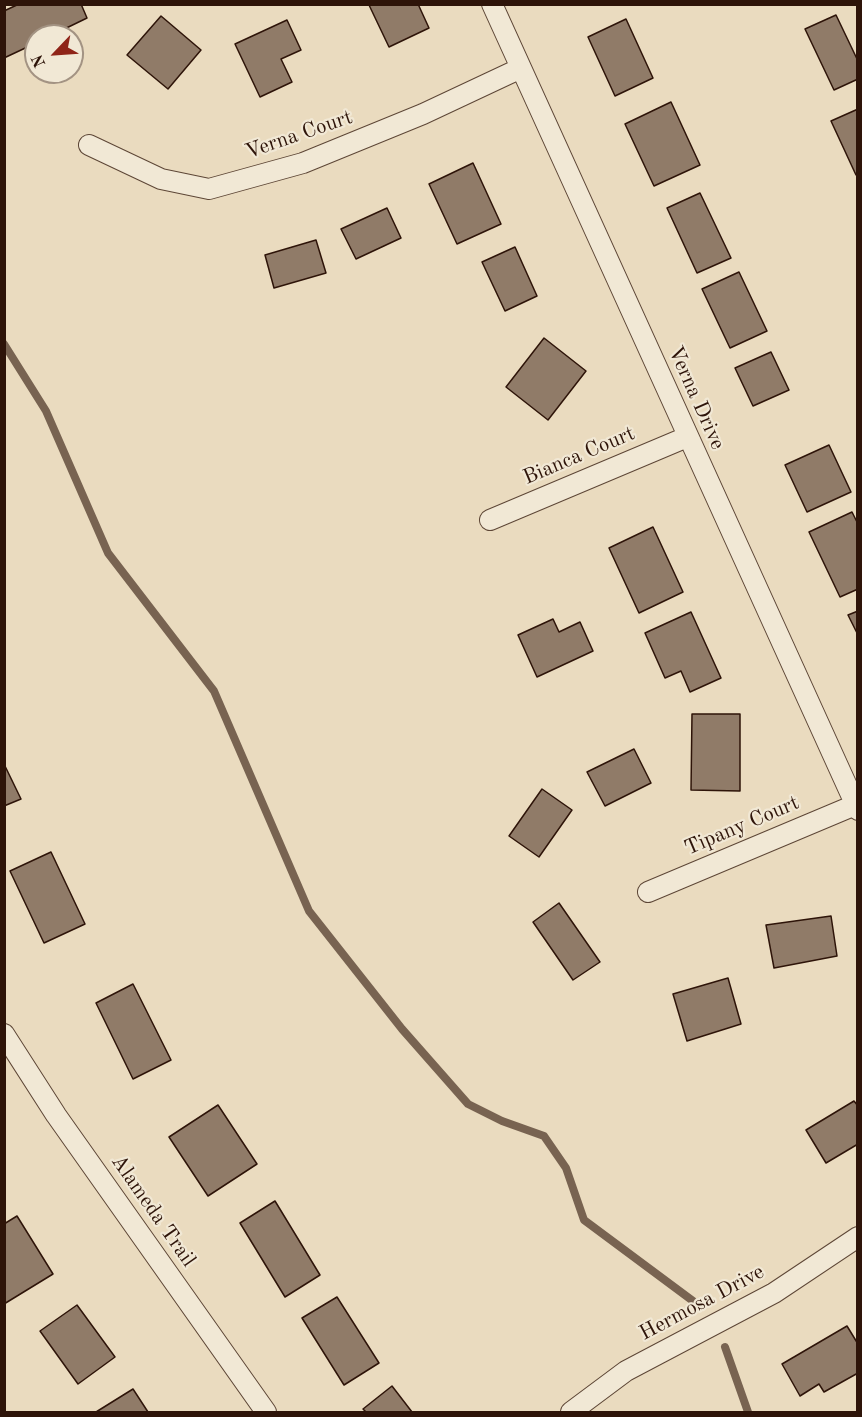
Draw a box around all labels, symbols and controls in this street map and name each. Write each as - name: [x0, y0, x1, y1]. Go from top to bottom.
- north arrow: [24, 24, 84, 84]
- text: N: [30, 52, 49, 70]
- street label: Verna Court: [242, 105, 356, 165]
- street label: Verna Drive: [662, 342, 730, 454]
- street label: Bianca Court: [519, 421, 639, 491]
- street label: Tipany Court: [681, 791, 803, 861]
- street label: Alameda Trail: [105, 1150, 201, 1272]
- street label: Hermosa Drive: [635, 1260, 769, 1346]

